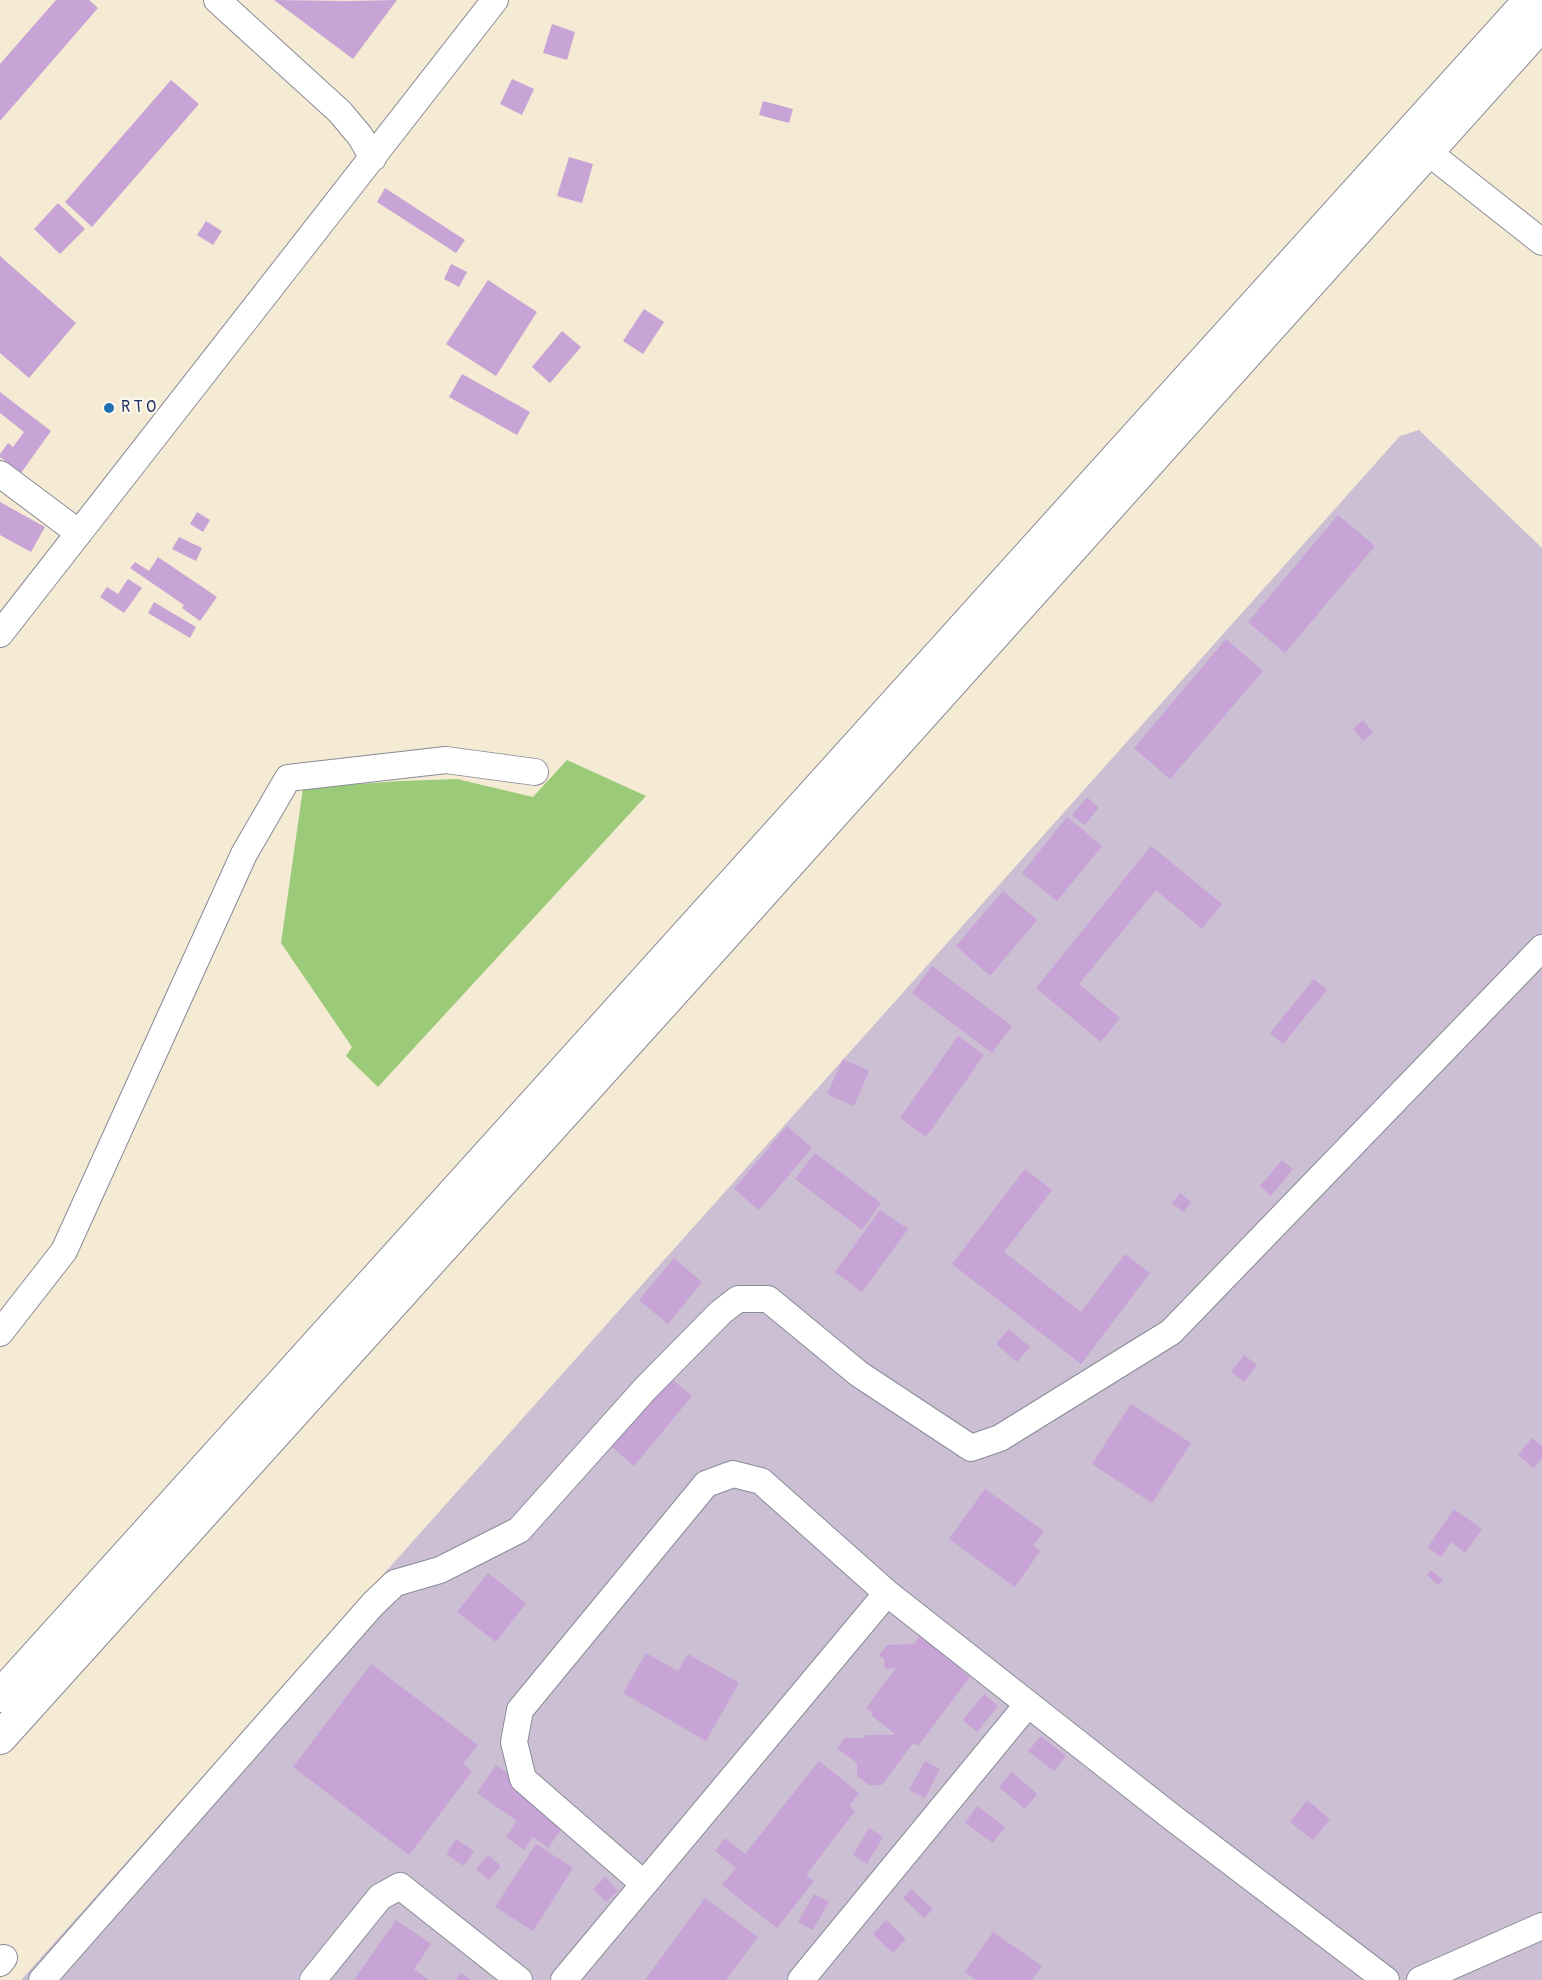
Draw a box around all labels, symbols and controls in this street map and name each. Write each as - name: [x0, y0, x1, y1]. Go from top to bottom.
- place label: R T O: [121, 398, 156, 418]
- marker: R T O: [102, 401, 116, 415]

